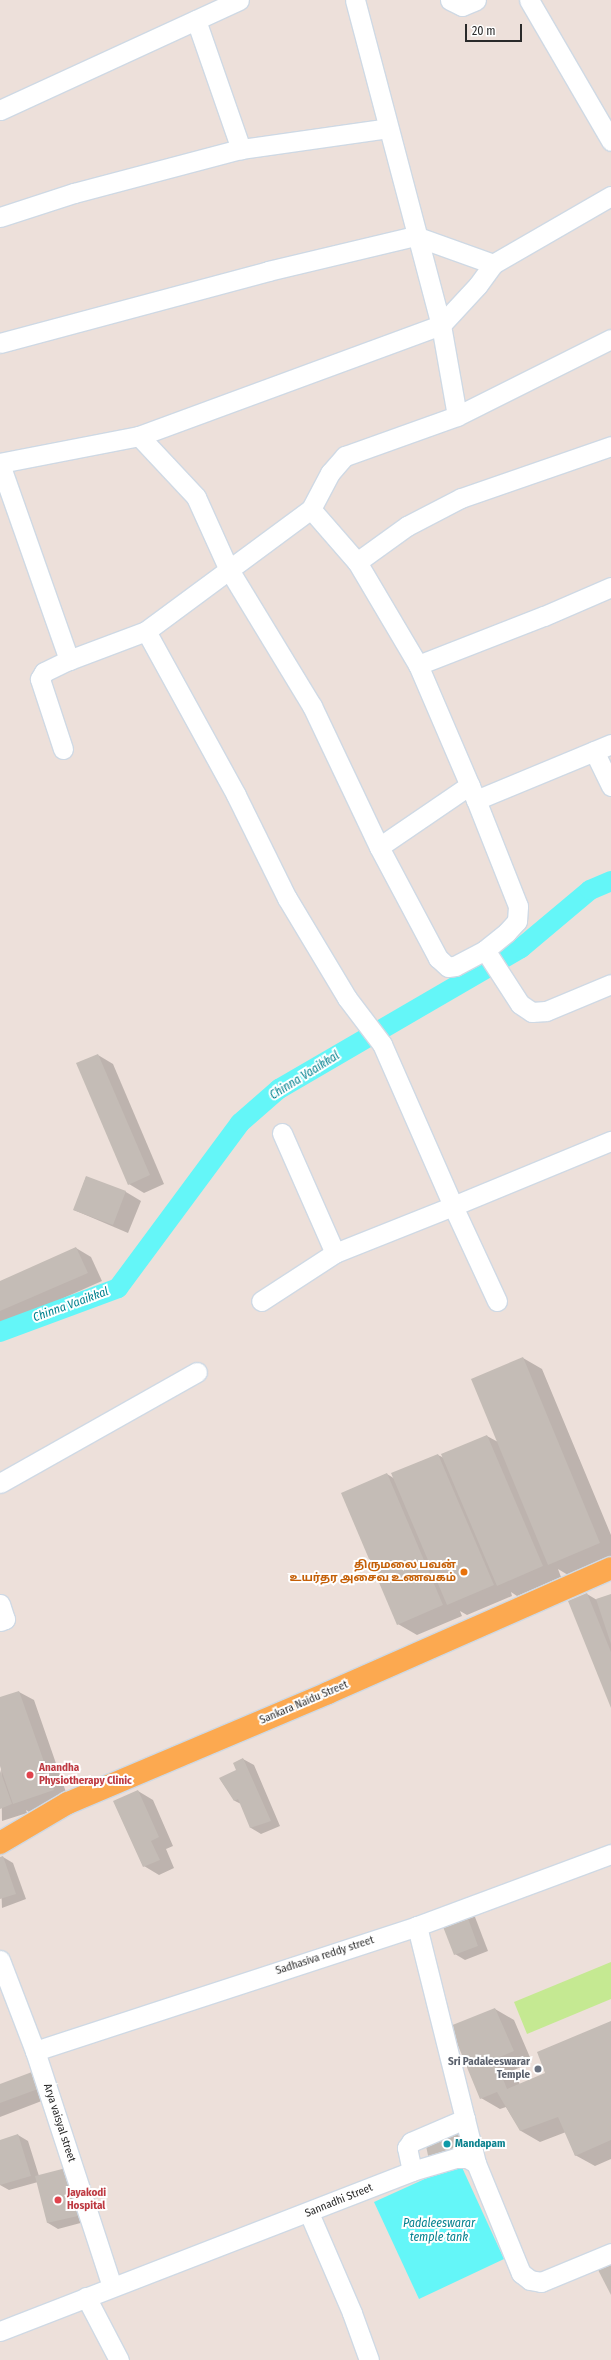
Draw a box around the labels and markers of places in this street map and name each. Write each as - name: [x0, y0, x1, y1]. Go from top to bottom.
- place label: திருமலை பவன் உயர்தர அசைவ உணவகம்: [289, 1559, 456, 1585]
- marker: திருமலை பவன் உயர்தர அசைவ உணவகம்: [459, 1567, 469, 1577]
- place label: Anandha Physiotherapy Clinic: [39, 1762, 132, 1788]
- marker: Anandha Physiotherapy Clinic: [24, 1769, 36, 1781]
- place label: Sri Padaleeswarar Temple: [448, 2056, 530, 2082]
- marker: Sri Padaleeswarar Temple: [533, 2064, 543, 2074]
- place label: Mandapam: [455, 2137, 505, 2151]
- marker: Mandapam: [442, 2139, 452, 2149]
- place label: Jayakodi Hospital: [67, 2187, 106, 2213]
- marker: Jayakodi Hospital: [52, 2194, 64, 2206]

